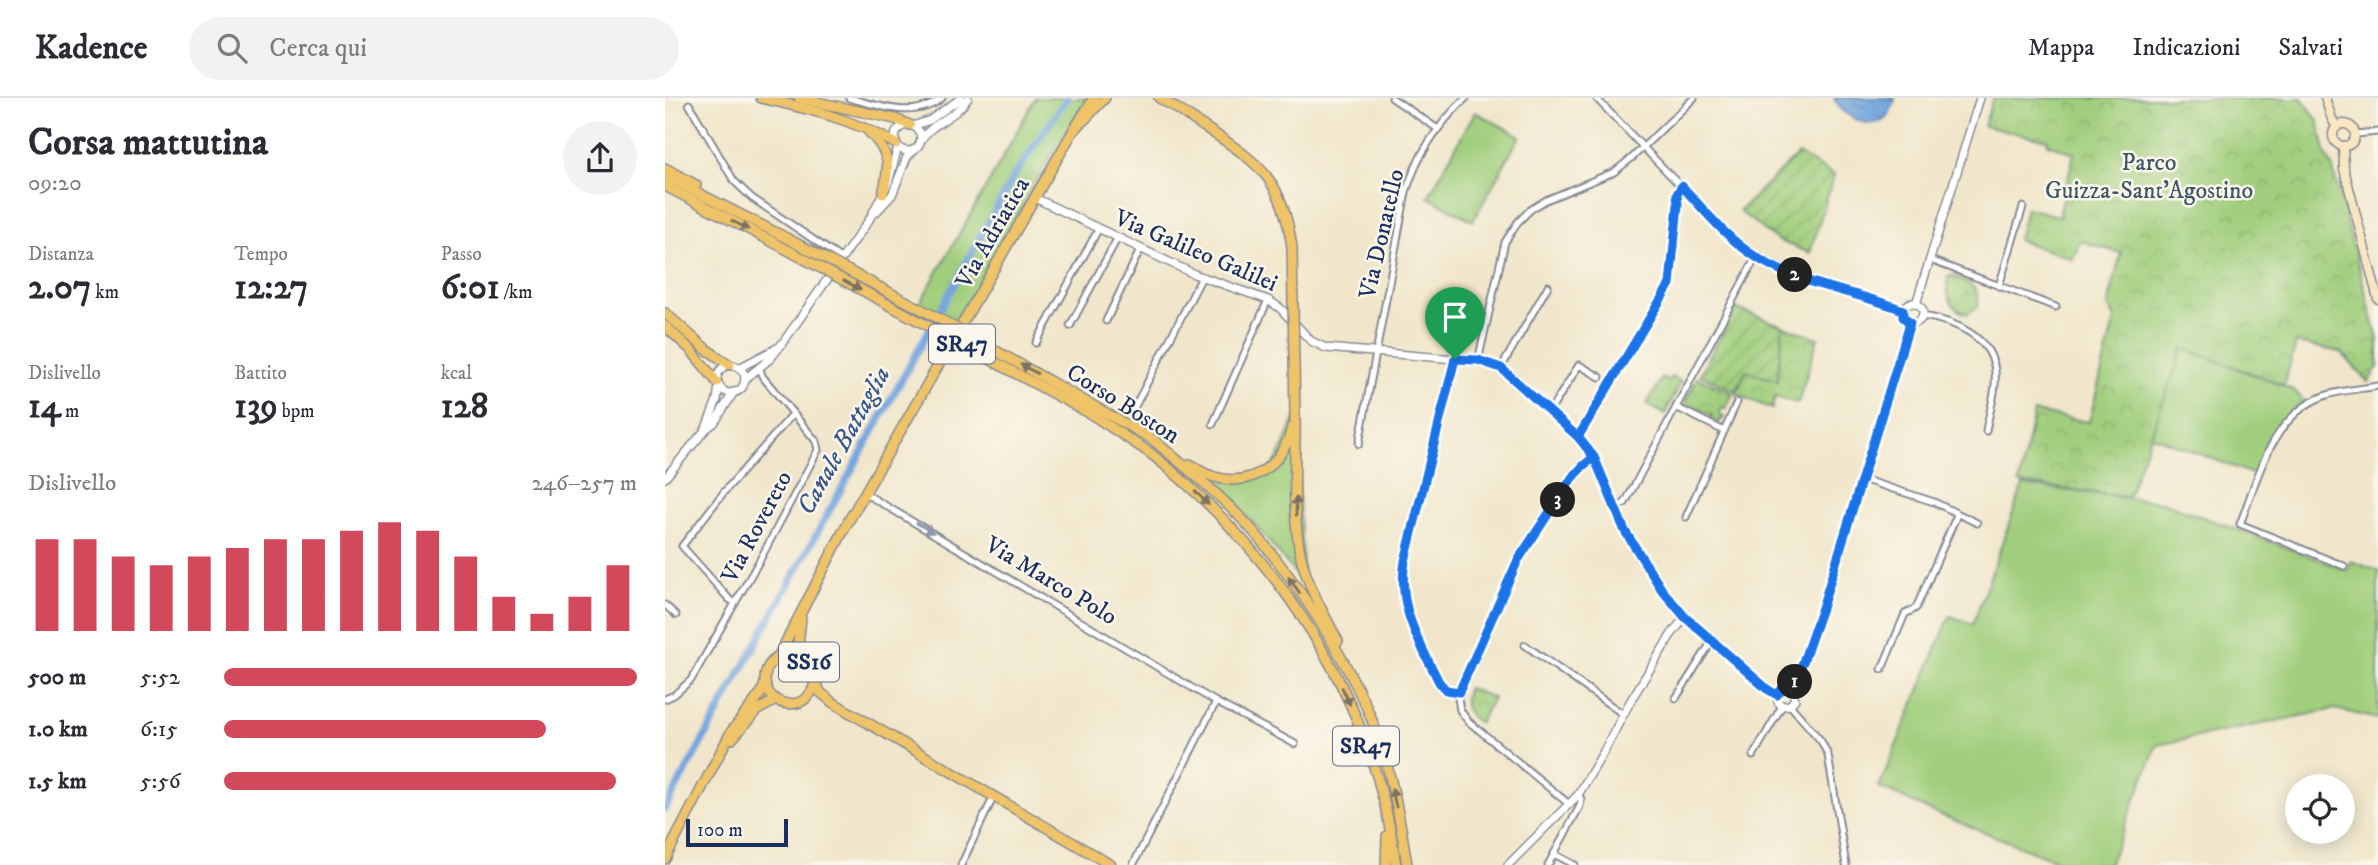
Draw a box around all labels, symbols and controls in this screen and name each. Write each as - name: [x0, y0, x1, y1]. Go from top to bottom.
- search box: [189, 17, 679, 80]
- text: Kadence: [35, 28, 147, 69]
- icon: search: [213, 29, 251, 67]
- text: Cerca qui: [269, 32, 367, 65]
- text: Mappa: [2028, 33, 2095, 63]
- text: Indicazioni: [2133, 33, 2241, 63]
- text: Salvati: [2279, 33, 2343, 63]
- text: Corsa mattutina: [28, 119, 268, 167]
- button: share: [563, 121, 637, 195]
- park label: Parco Guizza-Sant'Agostino: [2045, 148, 2253, 206]
- street label: Via Donatello: [1352, 166, 1412, 303]
- text: 09:20: [28, 169, 82, 198]
- street label: Via Adriatica: [949, 171, 1037, 295]
- street label: Via Galileo Galilei: [1109, 203, 1282, 299]
- one-way arrow: [730, 219, 750, 230]
- text: Distanza: [28, 243, 94, 266]
- text: Tempo: [234, 243, 288, 266]
- text: Passo: [441, 243, 482, 266]
- pin: 2: [1777, 258, 1813, 292]
- text: 2: [1790, 263, 1799, 286]
- text: 2.07: [28, 266, 91, 310]
- text: 12:27: [234, 266, 308, 310]
- text: 6:01: [441, 266, 500, 310]
- one-way arrow: [843, 279, 862, 291]
- text: km: [91, 281, 119, 304]
- text: /km: [500, 281, 532, 304]
- pin: [1425, 287, 1485, 359]
- icon: arrive: [1436, 298, 1474, 336]
- road number: SR47: [929, 325, 995, 364]
- street label: Corso Boston: [1061, 357, 1186, 451]
- water label: Canale Battaglia: [790, 361, 898, 521]
- text: Dislivello: [28, 362, 101, 385]
- text: Battito: [234, 362, 287, 385]
- text: kcal: [441, 362, 472, 385]
- one-way arrow: [1019, 363, 1039, 375]
- text: 14: [28, 385, 61, 429]
- text: 139: [234, 385, 278, 429]
- text: 128: [441, 385, 488, 429]
- text: m: [61, 400, 79, 423]
- text: bpm: [278, 400, 315, 423]
- street label: Via Rovereto: [714, 466, 799, 589]
- text: Dislivello: [28, 469, 116, 498]
- text: 246–257 m: [531, 469, 637, 498]
- pin: 3: [1541, 482, 1575, 518]
- text: 3: [1554, 488, 1561, 511]
- one-way arrow: [1193, 489, 1210, 505]
- one-way arrow: [1291, 495, 1302, 517]
- one-way arrow: [915, 522, 934, 535]
- street label: Via Marco Polo: [979, 529, 1122, 632]
- one-way arrow: [1287, 576, 1301, 594]
- road number: SS16: [779, 642, 839, 682]
- text: 500 m: [28, 663, 86, 692]
- text: 5:52: [140, 663, 180, 692]
- pin: 1: [1777, 664, 1813, 700]
- text: 1: [1791, 670, 1798, 693]
- one-way arrow: [1340, 686, 1352, 706]
- text: 1.0 km: [28, 715, 88, 744]
- text: 6:15: [140, 715, 178, 744]
- road number: SR47: [1333, 726, 1399, 766]
- text: 1.5 km: [28, 767, 87, 796]
- text: 5:56: [140, 767, 181, 796]
- map controls: [2285, 774, 2355, 844]
- button: locate: [2285, 774, 2355, 844]
- one-way arrow: [1389, 787, 1400, 809]
- scale bar: [686, 816, 787, 848]
- text: 100 m: [697, 819, 743, 842]

